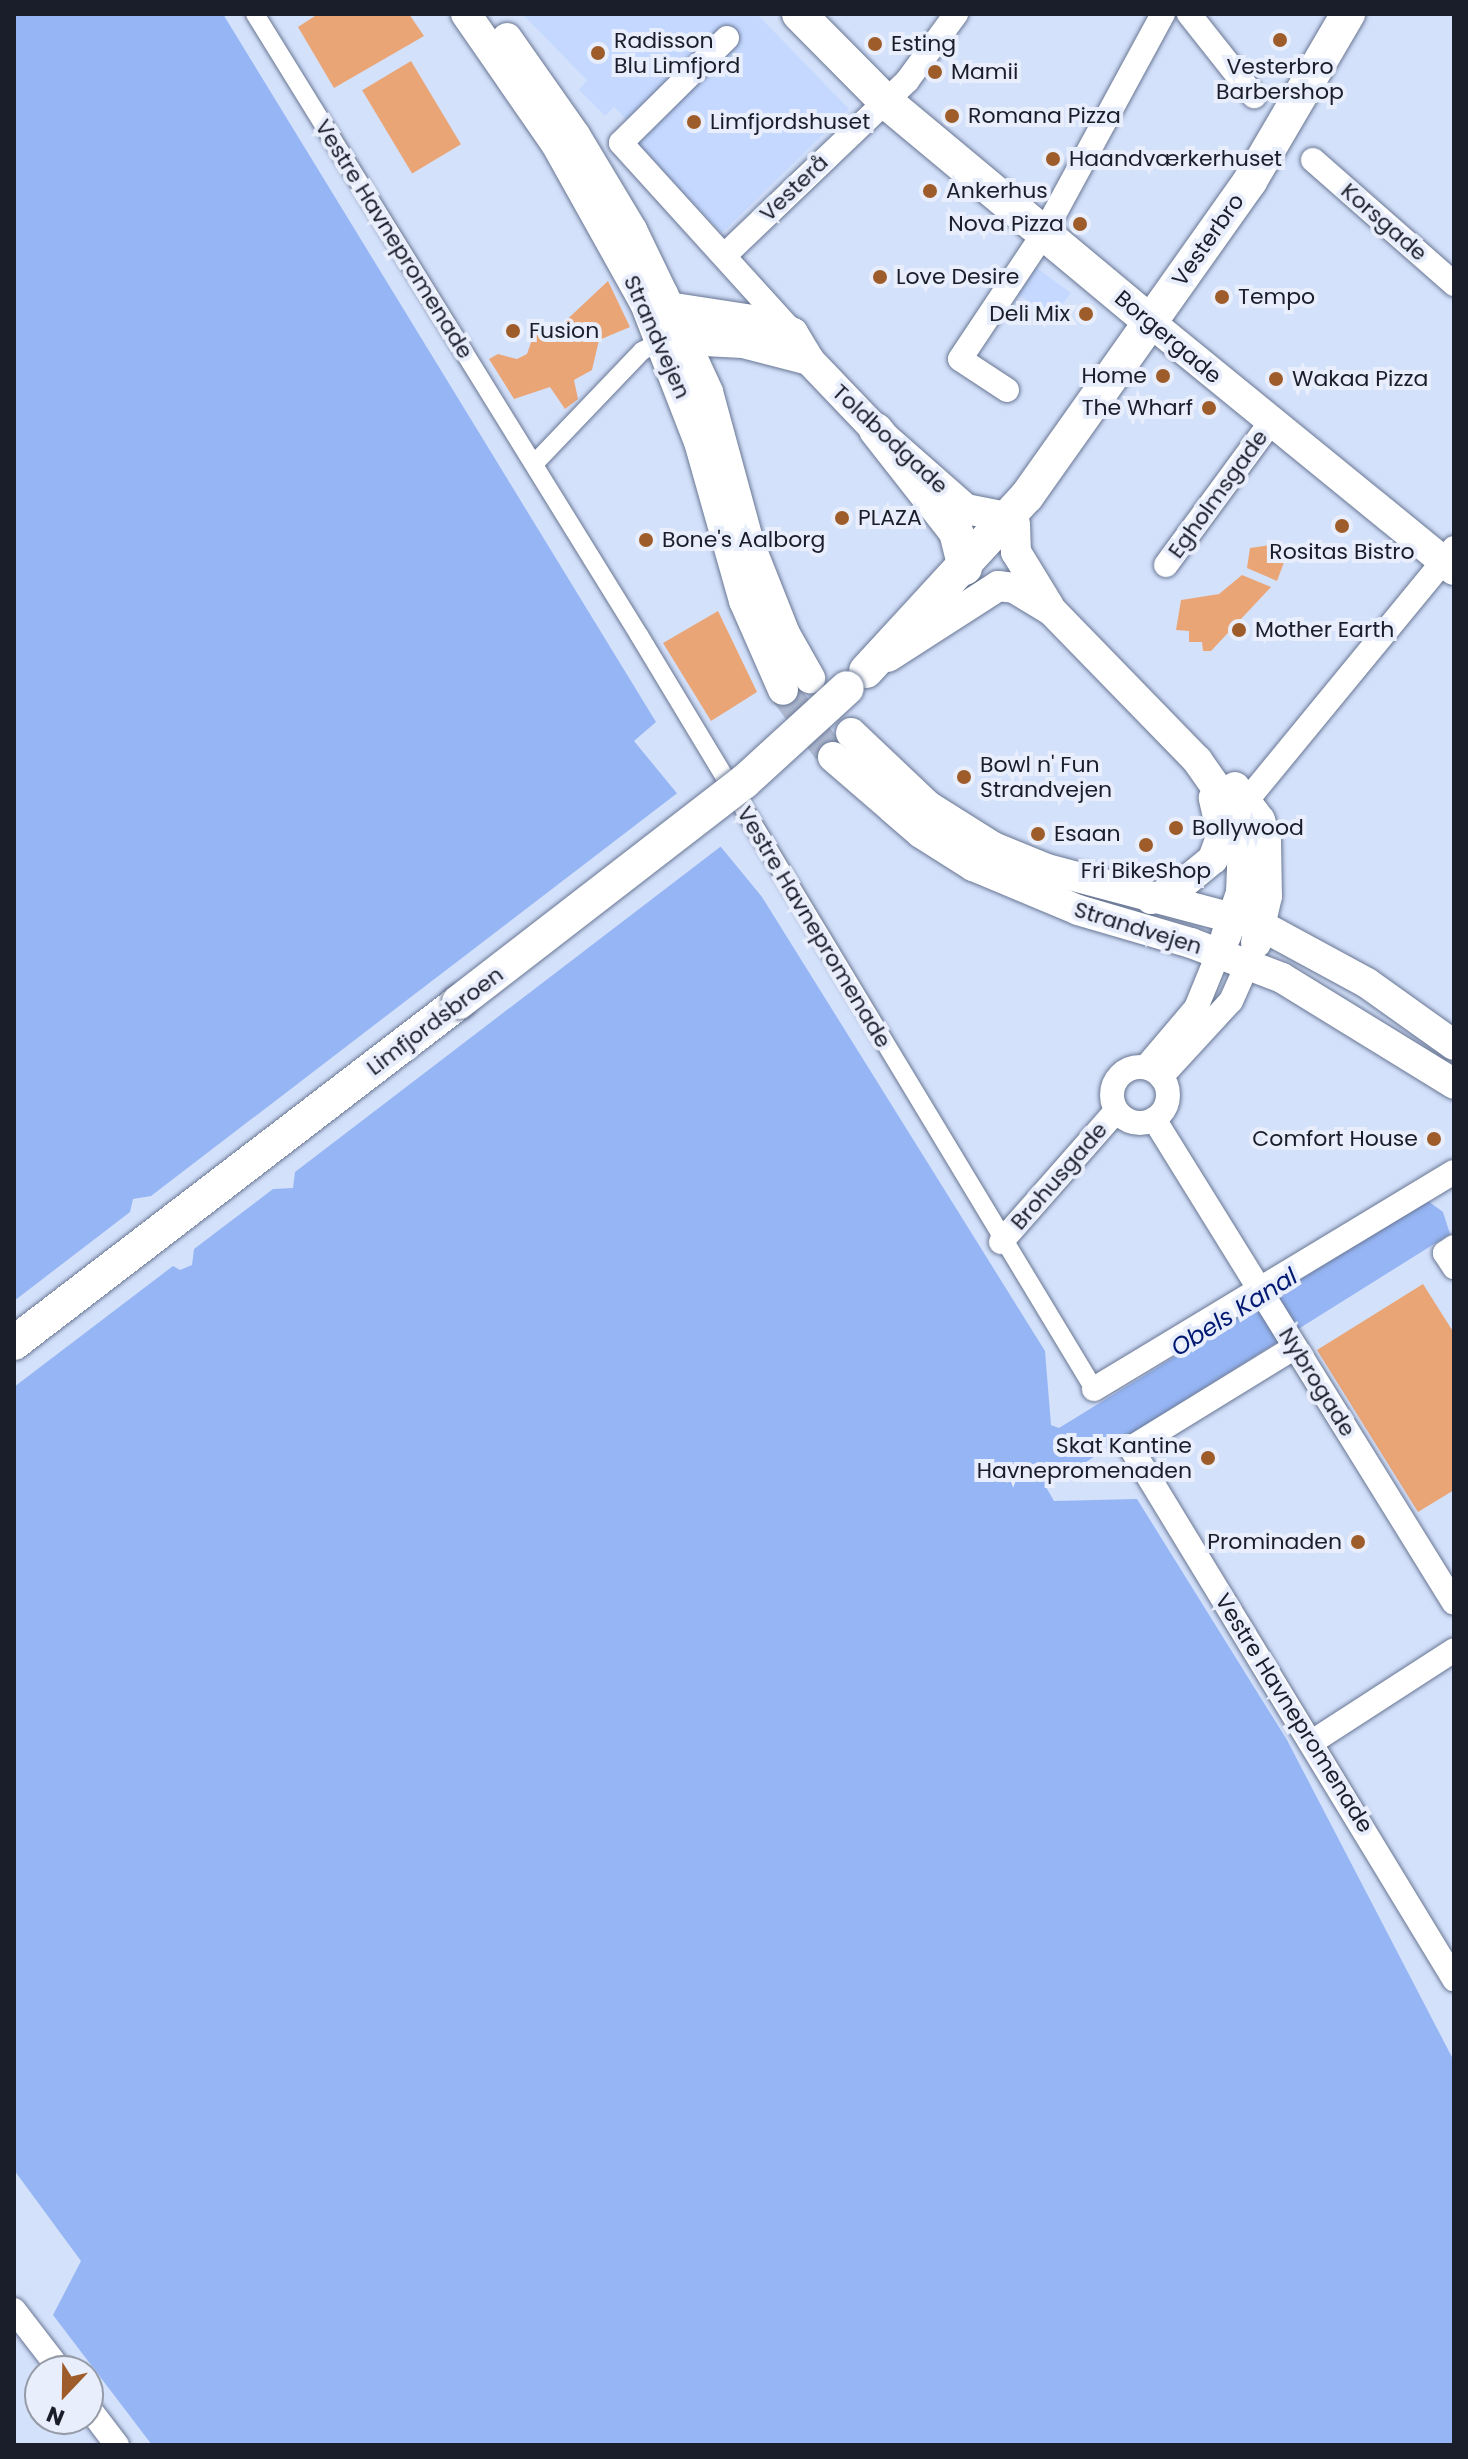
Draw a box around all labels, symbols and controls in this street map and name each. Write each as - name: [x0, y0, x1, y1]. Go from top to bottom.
- place label: Radisson Blu Limfjord: [614, 27, 740, 78]
- place label: Esting: [891, 31, 956, 57]
- marker: Vesterbro Barbershop: [1271, 31, 1289, 49]
- marker: Esting: [866, 35, 884, 53]
- marker: Radisson Blu Limfjord: [589, 44, 607, 62]
- place label: Vesterbro Barbershop: [1216, 53, 1344, 104]
- place label: Mamii: [951, 59, 1018, 85]
- marker: Mamii: [926, 63, 944, 81]
- place label: Romana Pizza: [968, 103, 1121, 129]
- marker: Romana Pizza: [943, 107, 961, 125]
- place label: Limfjordshuset: [710, 109, 870, 135]
- marker: Limfjordshuset: [685, 113, 703, 131]
- street label: Vestre Havnepromenade: [309, 115, 479, 363]
- place label: Haandværkerhuset: [1069, 146, 1282, 172]
- street label: Vesterå: [754, 149, 834, 227]
- marker: Haandværkerhuset: [1044, 150, 1062, 168]
- place label: Ankerhus: [946, 178, 1048, 204]
- street label: Korsgade: [1336, 178, 1432, 266]
- marker: Ankerhus: [921, 182, 939, 200]
- street label: Vesterbro: [1166, 189, 1250, 291]
- place label: Nova Pizza: [948, 211, 1064, 237]
- marker: Nova Pizza: [1071, 215, 1089, 233]
- place label: Love Desire: [896, 264, 1019, 290]
- marker: Love Desire: [871, 268, 889, 286]
- street label: Strandvejen: [618, 271, 696, 403]
- place label: Tempo: [1238, 284, 1315, 310]
- street label: Borgergade: [1109, 285, 1227, 389]
- marker: Tempo: [1213, 288, 1231, 306]
- place label: Deli Mix: [989, 301, 1070, 327]
- marker: Deli Mix: [1077, 305, 1095, 323]
- place label: Fusion: [529, 318, 599, 344]
- marker: Fusion: [504, 322, 522, 340]
- place label: Home: [1081, 363, 1147, 389]
- place label: Wakaa Pizza: [1292, 366, 1428, 392]
- marker: Home: [1154, 367, 1172, 385]
- marker: Wakaa Pizza: [1267, 370, 1285, 388]
- street label: Toldbodgade: [827, 379, 953, 499]
- place label: The Wharf: [1082, 395, 1193, 421]
- marker: The Wharf: [1200, 399, 1218, 417]
- street label: Egholmsgade: [1163, 425, 1273, 563]
- place label: PLAZA: [858, 505, 922, 531]
- marker: PLAZA: [833, 509, 851, 527]
- marker: Rositas Bistro: [1333, 517, 1351, 535]
- place label: Bone's Aalborg: [662, 527, 825, 553]
- marker: Bone's Aalborg: [637, 531, 655, 549]
- place label: Rositas Bistro: [1269, 539, 1415, 565]
- place label: Mother Earth: [1255, 617, 1394, 643]
- marker: Mother Earth: [1230, 621, 1248, 639]
- place label: Bowl n' Fun Strandvejen: [980, 751, 1112, 802]
- marker: Bowl n' Fun Strandvejen: [955, 768, 973, 786]
- street label: Vestre Havnepromenade: [731, 802, 897, 1052]
- place label: Bollywood: [1192, 815, 1304, 841]
- marker: Bollywood: [1167, 819, 1185, 837]
- place label: Esaan: [1054, 821, 1121, 847]
- marker: Esaan: [1029, 825, 1047, 843]
- marker: Fri BikeShop: [1137, 836, 1155, 854]
- place label: Fri BikeShop: [1081, 858, 1211, 884]
- street label: Strandvejen: [1071, 896, 1205, 960]
- street label: Limfjordsbroen: [362, 961, 508, 1081]
- street label: Brohusgade: [1005, 1117, 1113, 1235]
- place label: Comfort House: [1252, 1126, 1418, 1152]
- marker: Comfort House: [1425, 1130, 1443, 1148]
- water label: Obels Kanal: [1165, 1262, 1303, 1362]
- street label: Nybrogade: [1273, 1323, 1361, 1441]
- place label: Skat Kantine Havnepromenaden: [977, 1432, 1192, 1484]
- marker: Skat Kantine Havnepromenaden: [1199, 1449, 1217, 1467]
- place label: Prominaden: [1207, 1529, 1342, 1555]
- marker: Prominaden: [1349, 1533, 1367, 1551]
- street label: Vestre Havnepromenade: [1209, 1589, 1379, 1837]
- north arrow: [24, 2355, 104, 2435]
- text: N: [42, 2398, 69, 2433]

